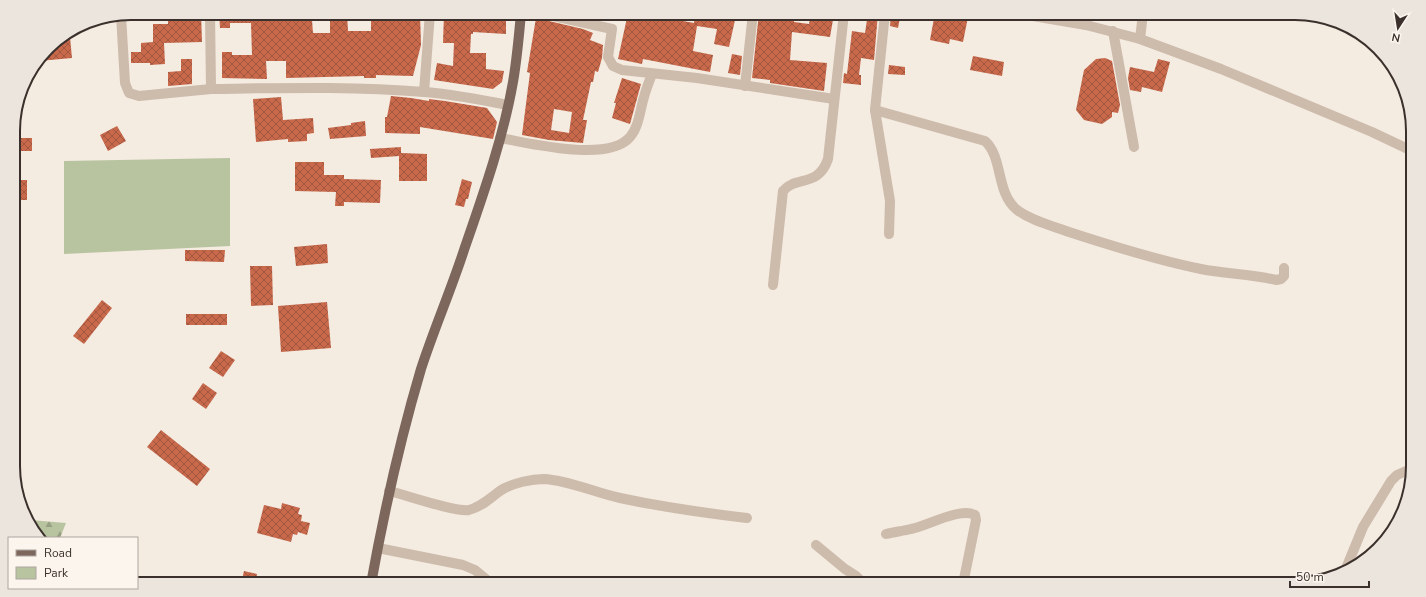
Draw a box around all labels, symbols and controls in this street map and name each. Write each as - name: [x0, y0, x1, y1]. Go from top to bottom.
- north arrow: [1378, 8, 1418, 48]
- text: N: [1390, 29, 1402, 45]
- legend: [8, 537, 138, 589]
- text: Road: [44, 545, 72, 561]
- scale bar: [1290, 563, 1369, 589]
- text: Park: [44, 565, 69, 581]
- text: 50 m: [1296, 569, 1324, 585]

